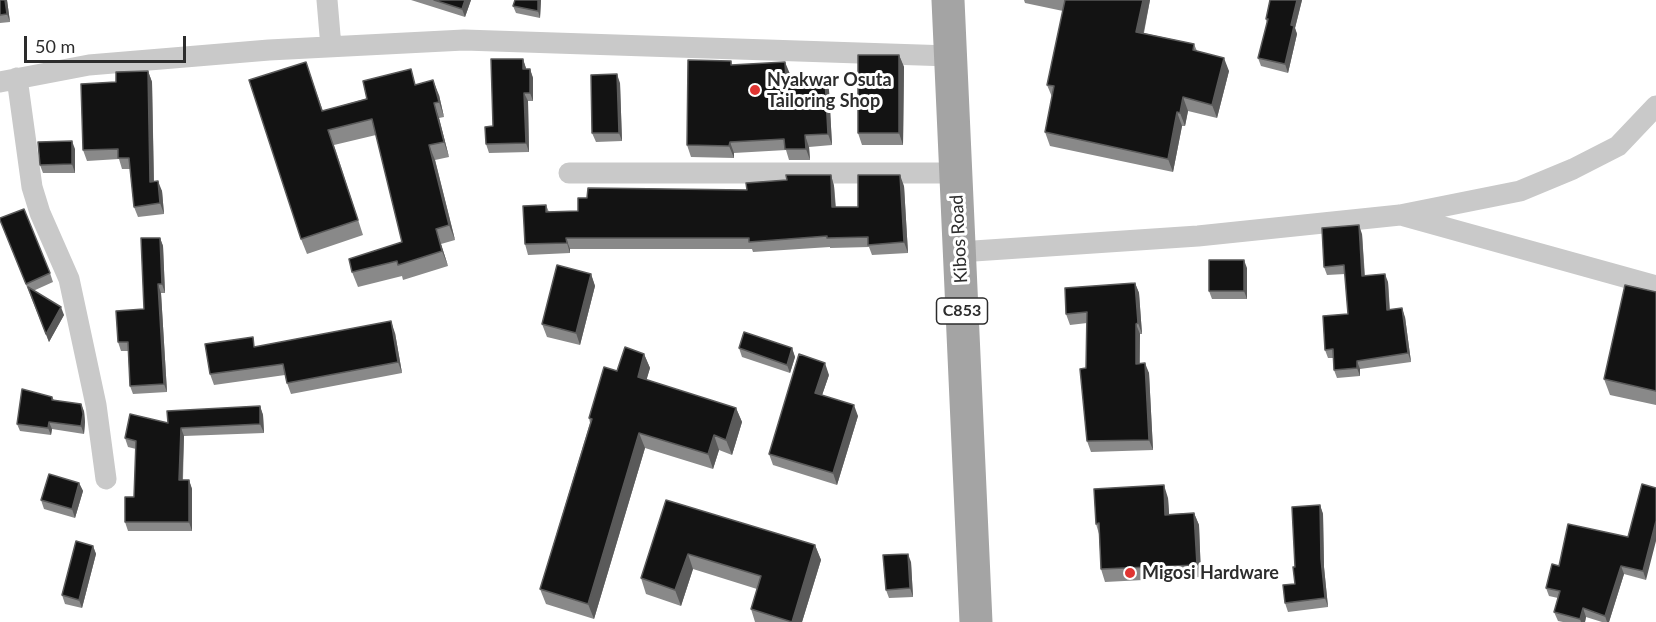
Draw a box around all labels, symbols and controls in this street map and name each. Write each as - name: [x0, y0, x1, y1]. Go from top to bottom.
- scale bar: [27, 24, 189, 62]
- text: 50 m: [35, 35, 75, 57]
- place label: Nyakwar Osuta Tailoring Shop: [767, 69, 892, 112]
- marker: Nyakwar Osuta Tailoring Shop: [748, 83, 762, 97]
- street label: Kibos Road: [946, 194, 972, 284]
- road number: C853: [936, 298, 988, 324]
- place label: Migosi Hardware: [1142, 562, 1279, 584]
- marker: Migosi Hardware: [1123, 566, 1137, 580]

